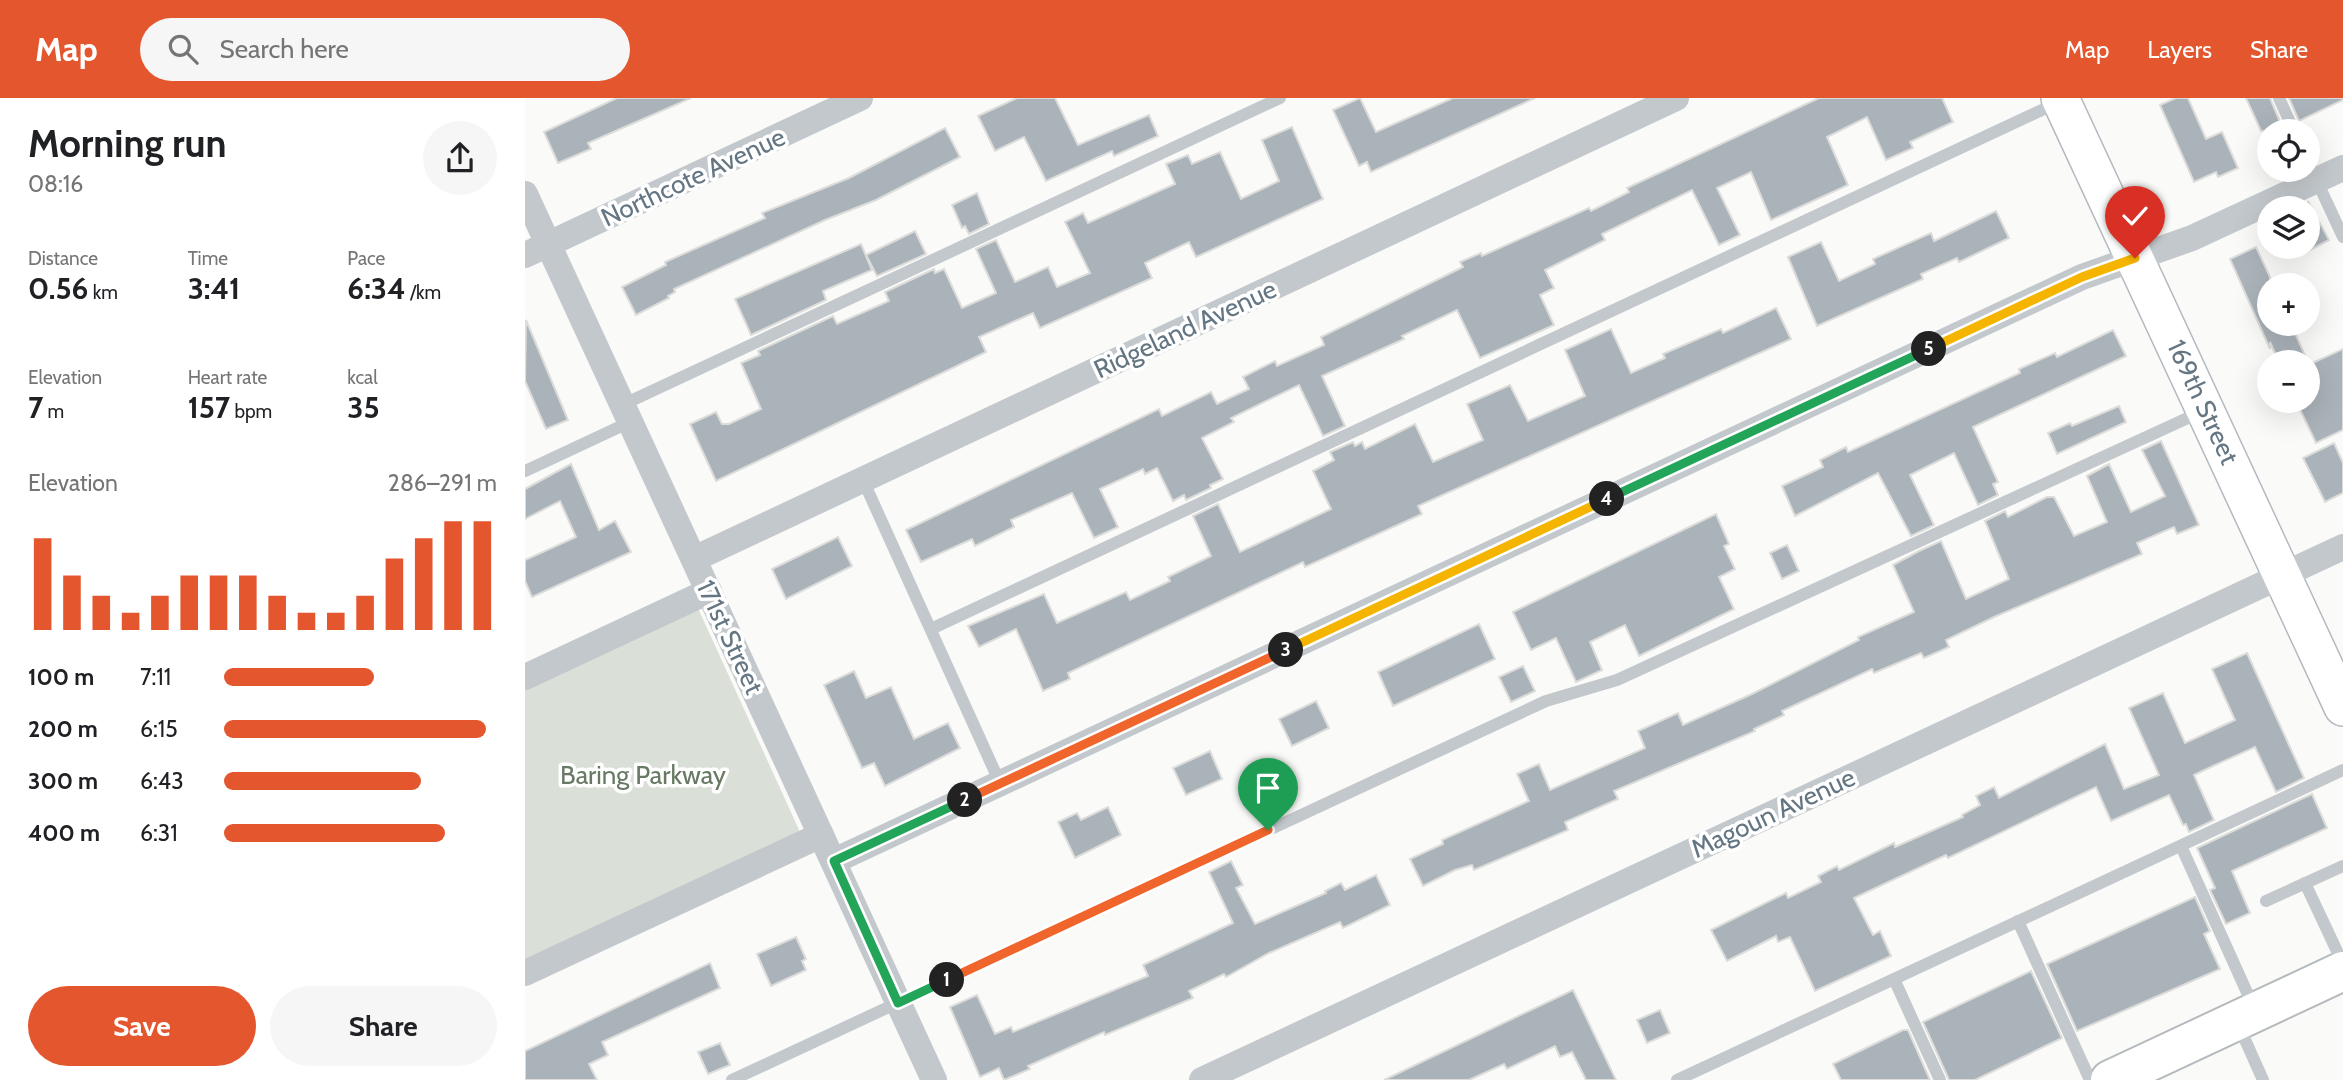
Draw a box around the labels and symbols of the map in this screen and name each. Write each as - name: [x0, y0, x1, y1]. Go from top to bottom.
- street label: Northcote Avenue: [596, 120, 790, 234]
- pin: [2105, 186, 2165, 258]
- street label: Ridgeland Avenue: [1089, 273, 1281, 385]
- pin: 5: [1911, 331, 1947, 366]
- street label: 169th Street: [2160, 335, 2246, 469]
- pin: 4: [1589, 482, 1625, 516]
- street label: 171st Street: [690, 575, 770, 699]
- pin: 3: [1269, 632, 1303, 668]
- pin: [1238, 758, 1298, 830]
- park label: Baring Parkway: [560, 759, 726, 791]
- street label: Magoun Avenue: [1686, 761, 1860, 865]
- pin: 2: [947, 782, 983, 818]
- pin: 1: [929, 962, 965, 998]

